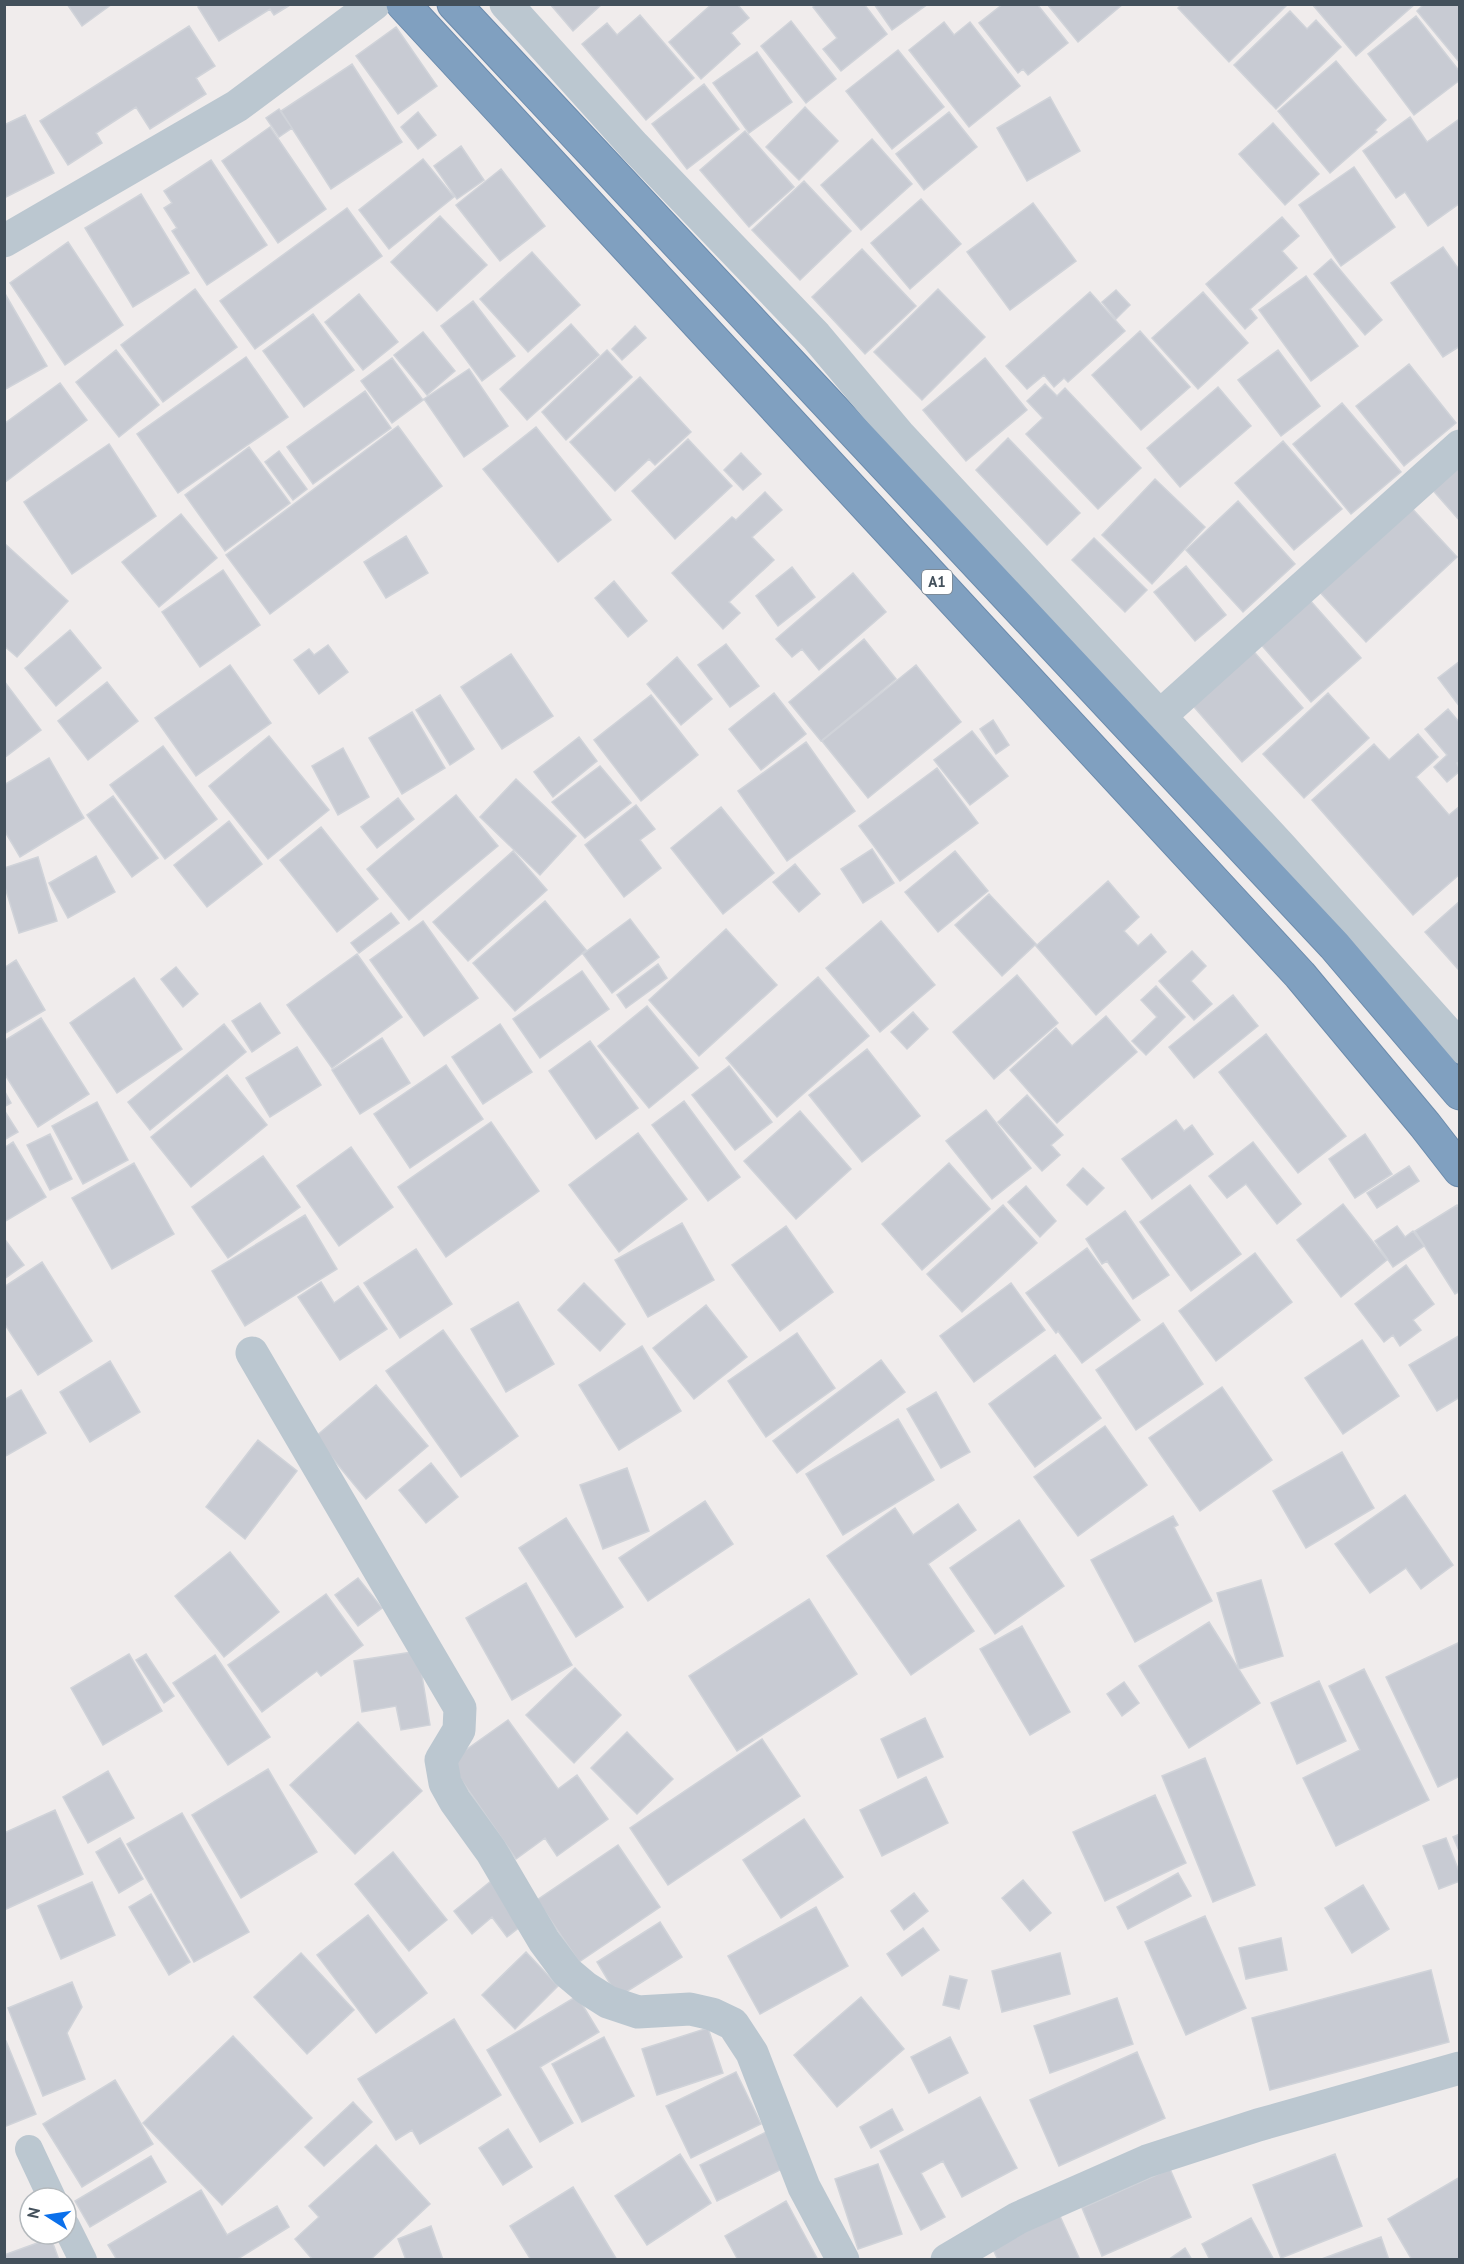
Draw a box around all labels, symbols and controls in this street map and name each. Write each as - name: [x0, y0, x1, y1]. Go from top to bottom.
- road number: A1: [922, 570, 952, 594]
- north arrow: [18, 2186, 78, 2246]
- text: N: [22, 2206, 44, 2220]

